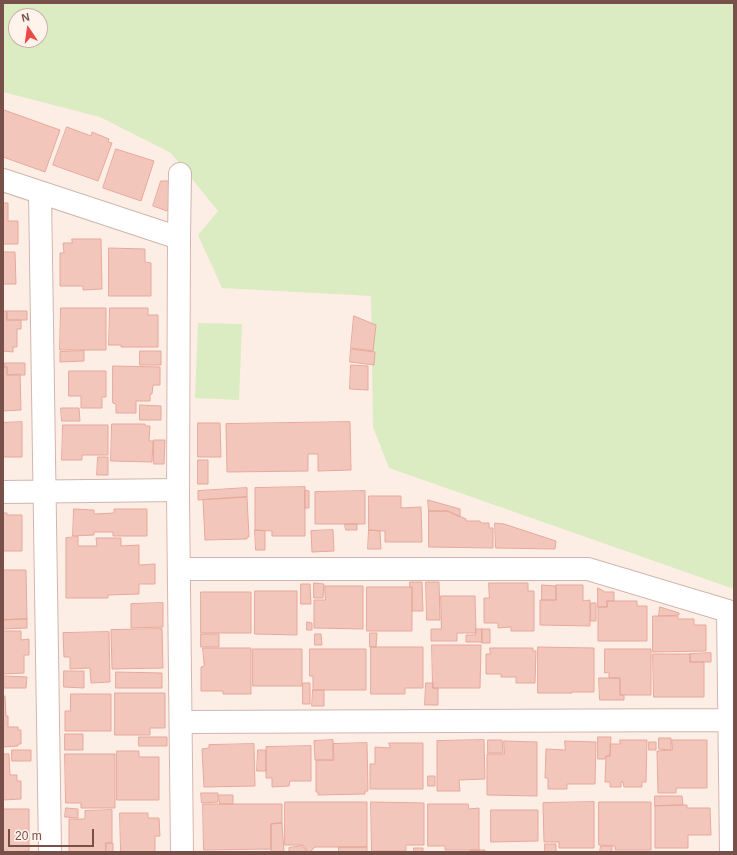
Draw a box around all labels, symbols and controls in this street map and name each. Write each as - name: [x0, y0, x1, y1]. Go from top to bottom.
- north arrow: [8, 8, 48, 48]
- text: N: [20, 11, 31, 24]
- scale bar: [10, 821, 96, 847]
- text: 20 m: [15, 829, 42, 843]

